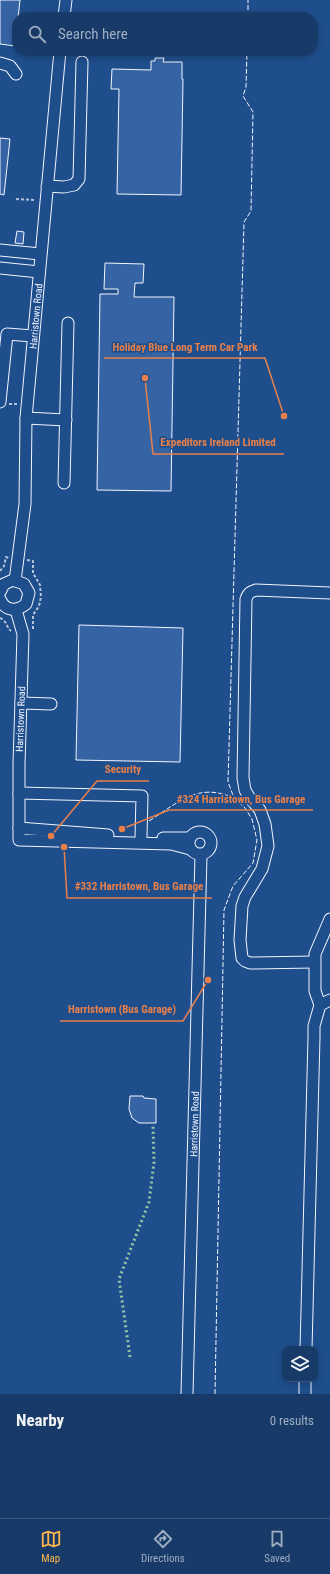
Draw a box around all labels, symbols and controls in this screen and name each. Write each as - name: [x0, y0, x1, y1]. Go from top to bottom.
- search box: [12, 12, 318, 56]
- icon: search: [26, 23, 48, 45]
- text: Search here: [58, 25, 128, 43]
- street label: Harristown Road: [27, 283, 44, 349]
- callout: Holiday Blue Long Term Car Park: [104, 335, 265, 358]
- text: Holiday Blue Long Term Car Park: [113, 341, 258, 354]
- callout: Expeditors Ireland Limited: [153, 431, 284, 454]
- text: Expeditors Ireland Limited: [160, 436, 276, 449]
- street label: Harristown Road: [14, 686, 27, 752]
- callout: Security: [97, 758, 149, 781]
- text: Security: [105, 763, 141, 776]
- callout: #324 Harristown, Bus Garage: [169, 787, 313, 810]
- text: #324 Harristown, Bus Garage: [177, 793, 305, 806]
- callout: #332 Harristown, Bus Garage: [67, 875, 212, 898]
- text: #332 Harristown, Bus Garage: [75, 880, 203, 893]
- callout: Harristown (Bus Garage): [60, 998, 183, 1021]
- text: Harristown (Bus Garage): [68, 1003, 176, 1016]
- street label: Harristown Road: [188, 1091, 201, 1157]
- map controls: [282, 1346, 318, 1382]
- button: layers: [282, 1346, 318, 1382]
- text: Nearby: [16, 1410, 64, 1430]
- text: 0 results: [270, 1413, 314, 1428]
- tab: Map: [40, 1528, 62, 1565]
- tab: Directions: [141, 1528, 185, 1565]
- tab: Saved: [264, 1528, 290, 1565]

